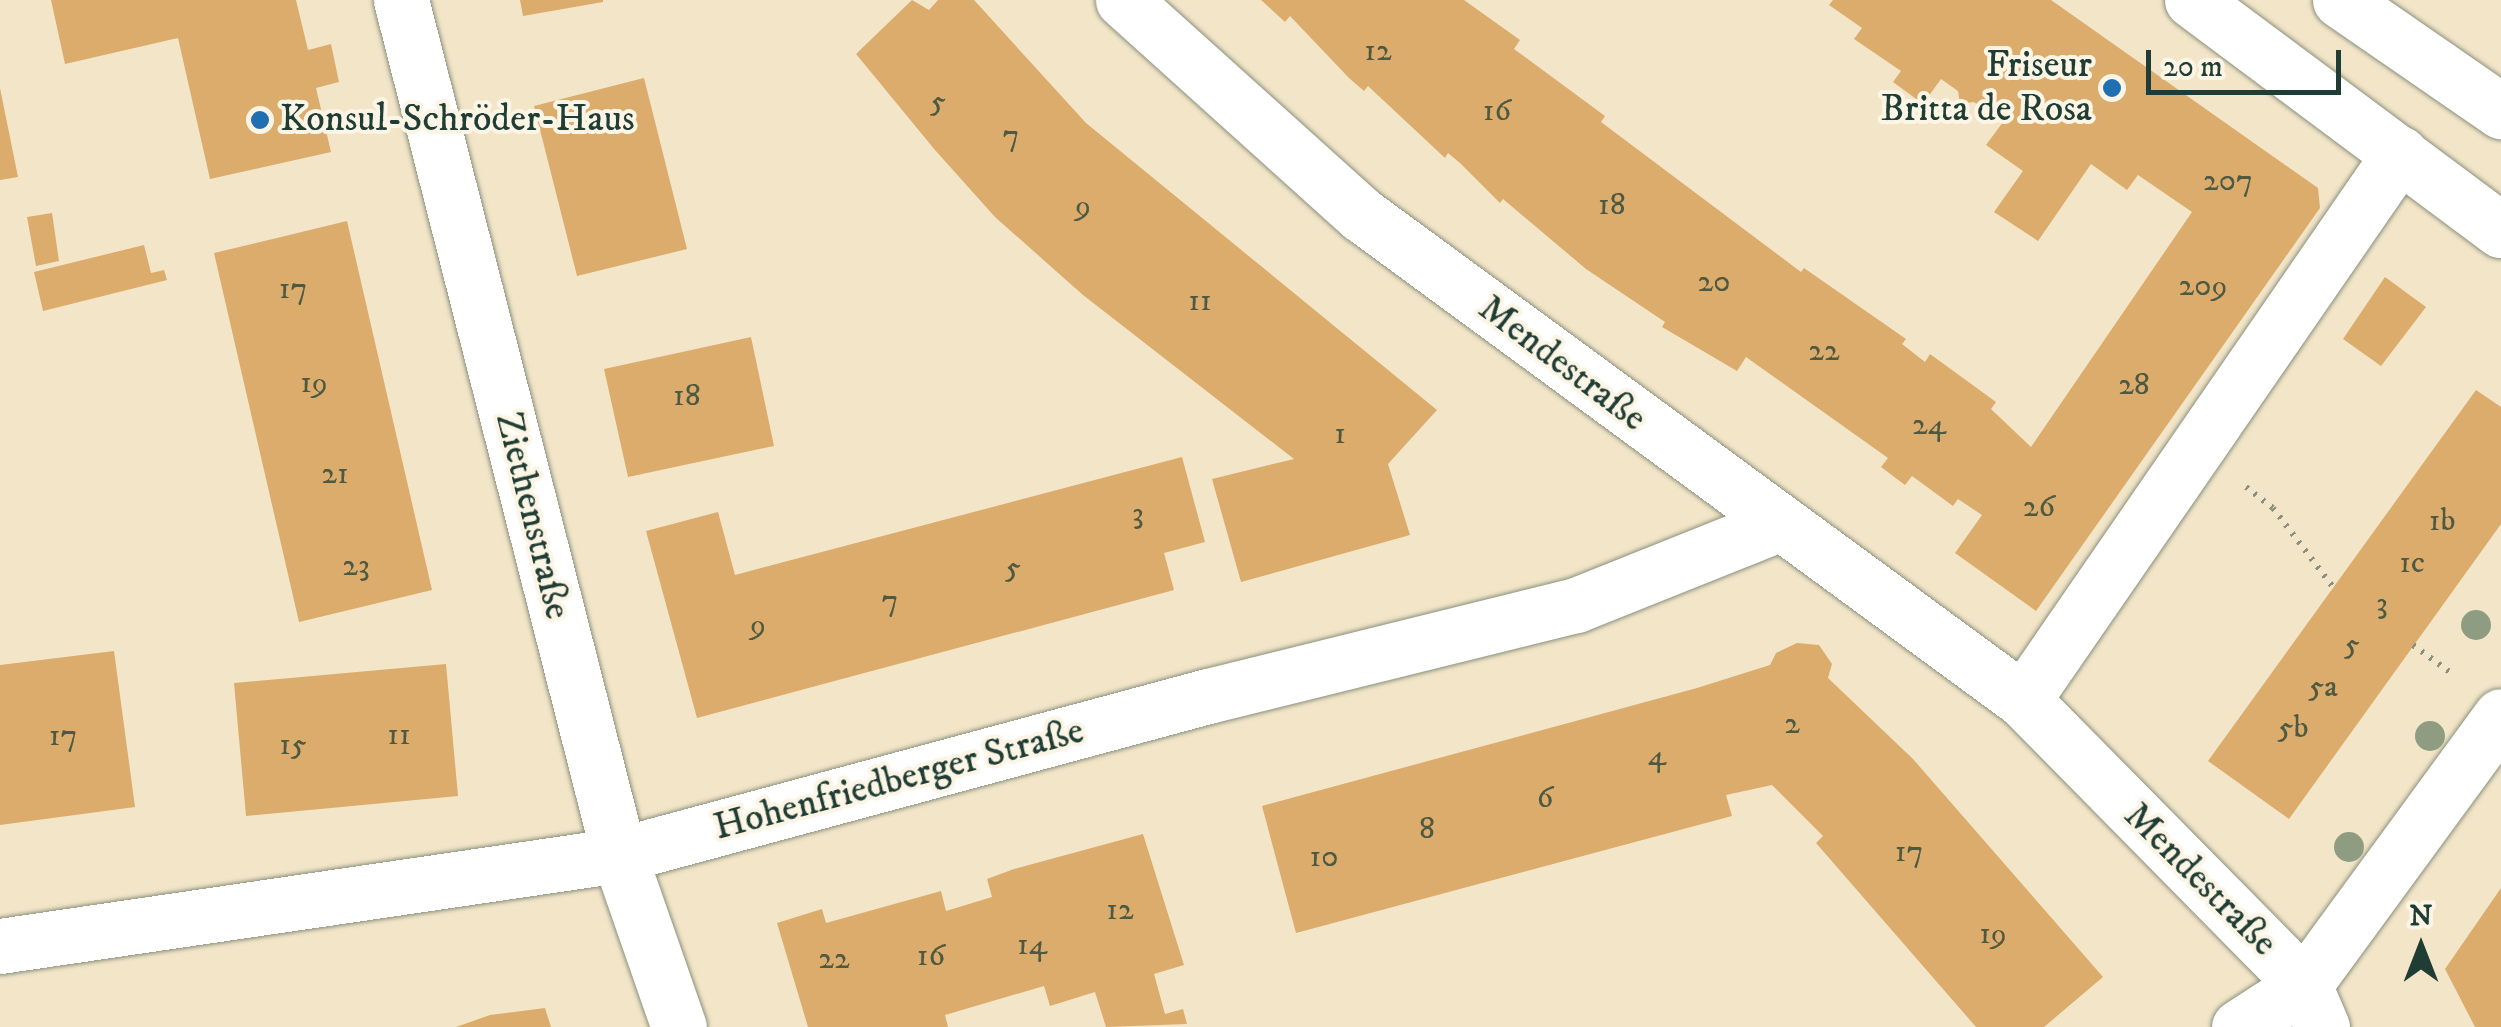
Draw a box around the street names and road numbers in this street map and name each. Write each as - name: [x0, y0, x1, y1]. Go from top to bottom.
- street label: Mendestraße: [1469, 286, 1655, 442]
- street label: Ziethenstraße: [484, 408, 580, 624]
- street label: Hohenfriedberger Straße: [709, 709, 1089, 851]
- street label: Mendestraße: [2114, 794, 2286, 966]

